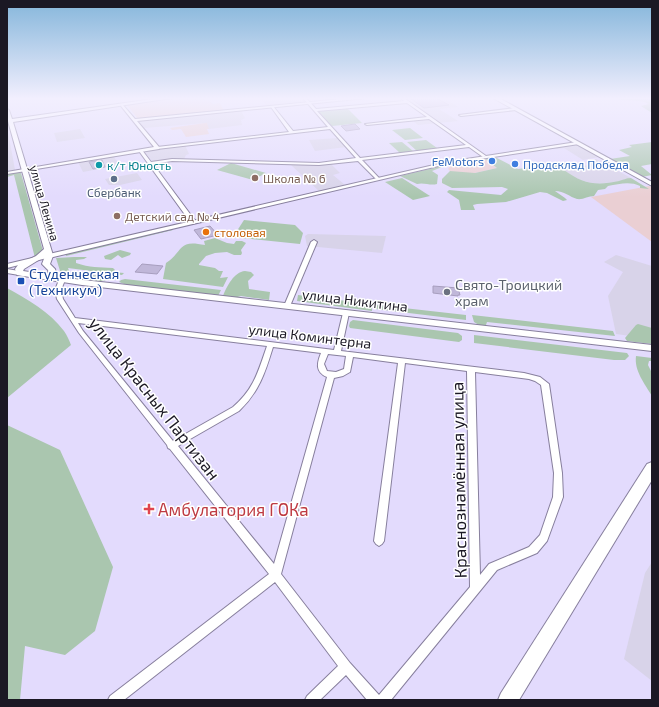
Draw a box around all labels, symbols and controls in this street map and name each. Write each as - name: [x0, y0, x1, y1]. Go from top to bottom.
- place label: FeMotors: [432, 154, 484, 168]
- marker: FeMotors: [487, 156, 497, 166]
- place label: Продсклад Победа: [523, 157, 629, 171]
- place label: к/т Юность: [107, 158, 171, 172]
- marker: Продсклад Победа: [510, 159, 520, 169]
- marker: к/т Юность: [94, 160, 104, 170]
- street label: улица Ленина: [27, 164, 62, 243]
- place label: Школа № 6: [263, 171, 326, 185]
- marker: Школа № 6: [250, 173, 260, 183]
- marker: Сбербанк: [109, 174, 119, 184]
- place label: Сбербанк: [87, 185, 142, 199]
- place label: Детский сад № 4: [125, 209, 220, 223]
- marker: Детский сад № 4: [112, 211, 122, 221]
- place label: столовая: [214, 225, 266, 239]
- marker: столовая: [201, 227, 211, 237]
- place label: Студенческая (Техникум): [29, 265, 119, 298]
- marker: Студенческая (Техникум): [16, 276, 26, 286]
- place label: Свято-Троицкий храм: [455, 276, 562, 309]
- street label: улица Никитина: [301, 285, 409, 315]
- marker: Свято-Троицкий храм: [442, 287, 452, 297]
- street label: улица Красных Партизан: [85, 313, 225, 484]
- street label: улица Коминтерна: [248, 320, 372, 352]
- street label: Краснознамённая улица: [446, 382, 471, 578]
- place label: Амбулатория ГОКа: [158, 499, 309, 520]
- marker: Амбулатория ГОКа: [143, 503, 155, 515]

